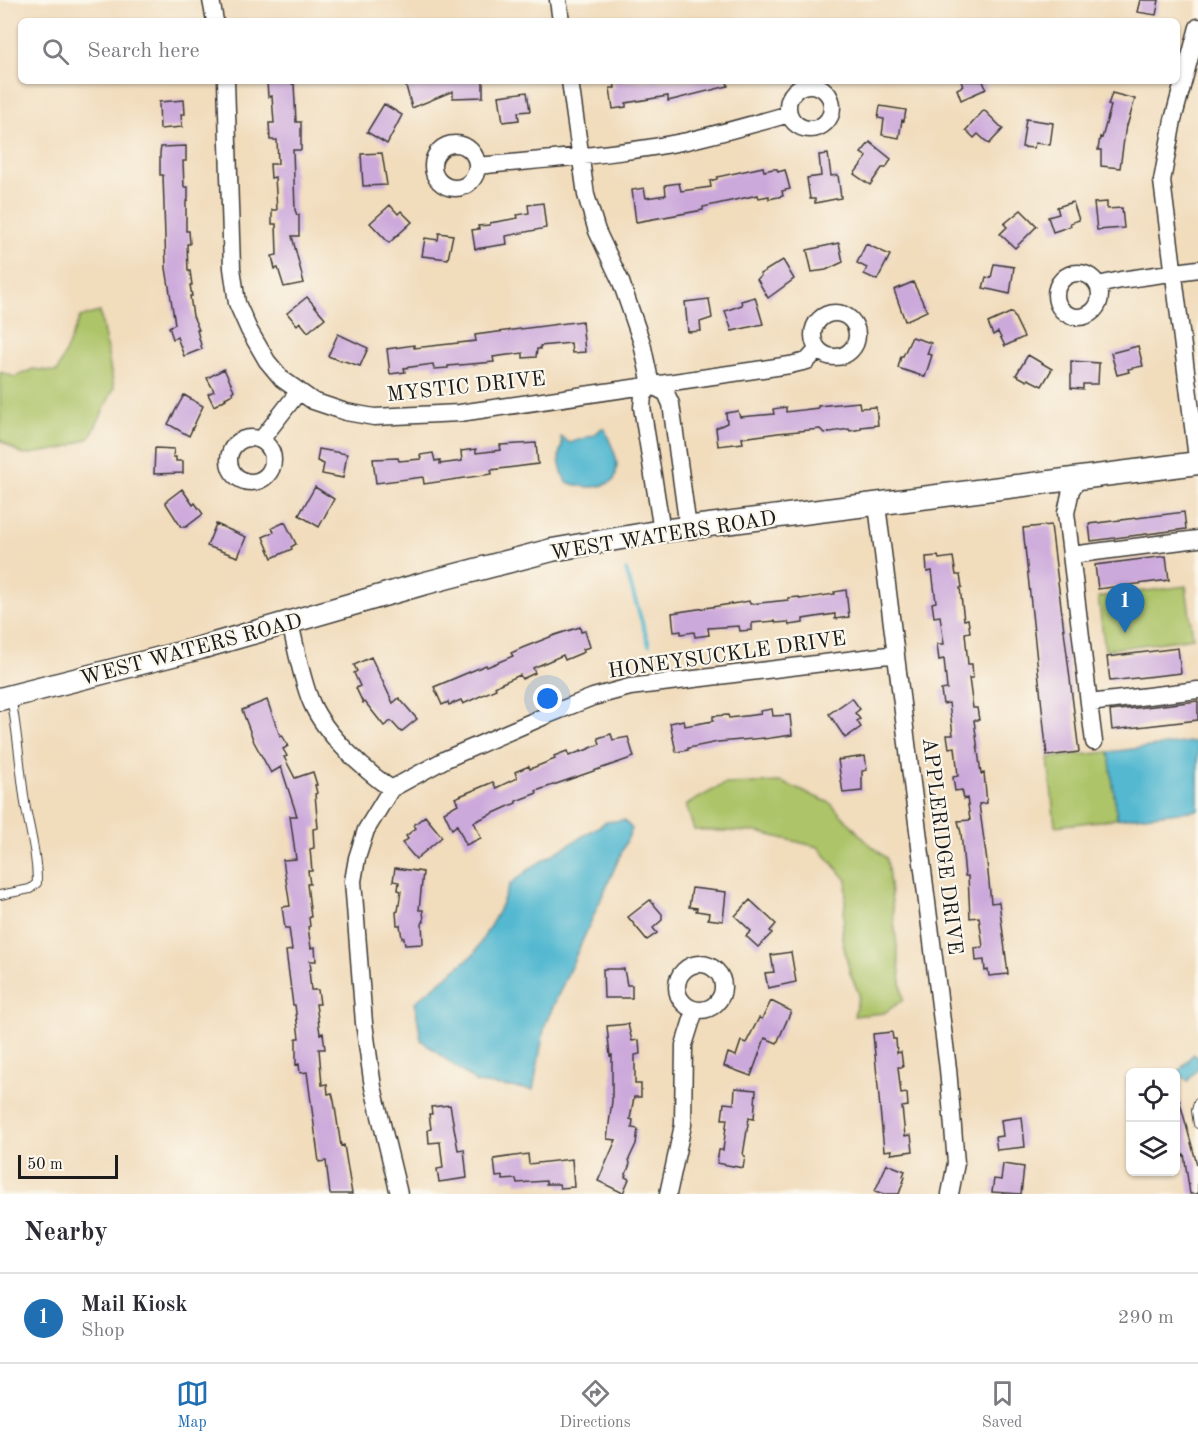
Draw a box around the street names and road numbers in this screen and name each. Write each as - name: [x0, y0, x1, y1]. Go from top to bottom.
- street label: MYSTIC DRIVE: [386, 369, 547, 406]
- street label: WEST WATERS ROAD: [549, 508, 778, 565]
- street label: WEST WATERS ROAD: [78, 611, 305, 690]
- street label: HONEYSUCKLE DRIVE: [607, 628, 848, 683]
- street label: APPLERIDGE DRIVE: [918, 736, 965, 956]

